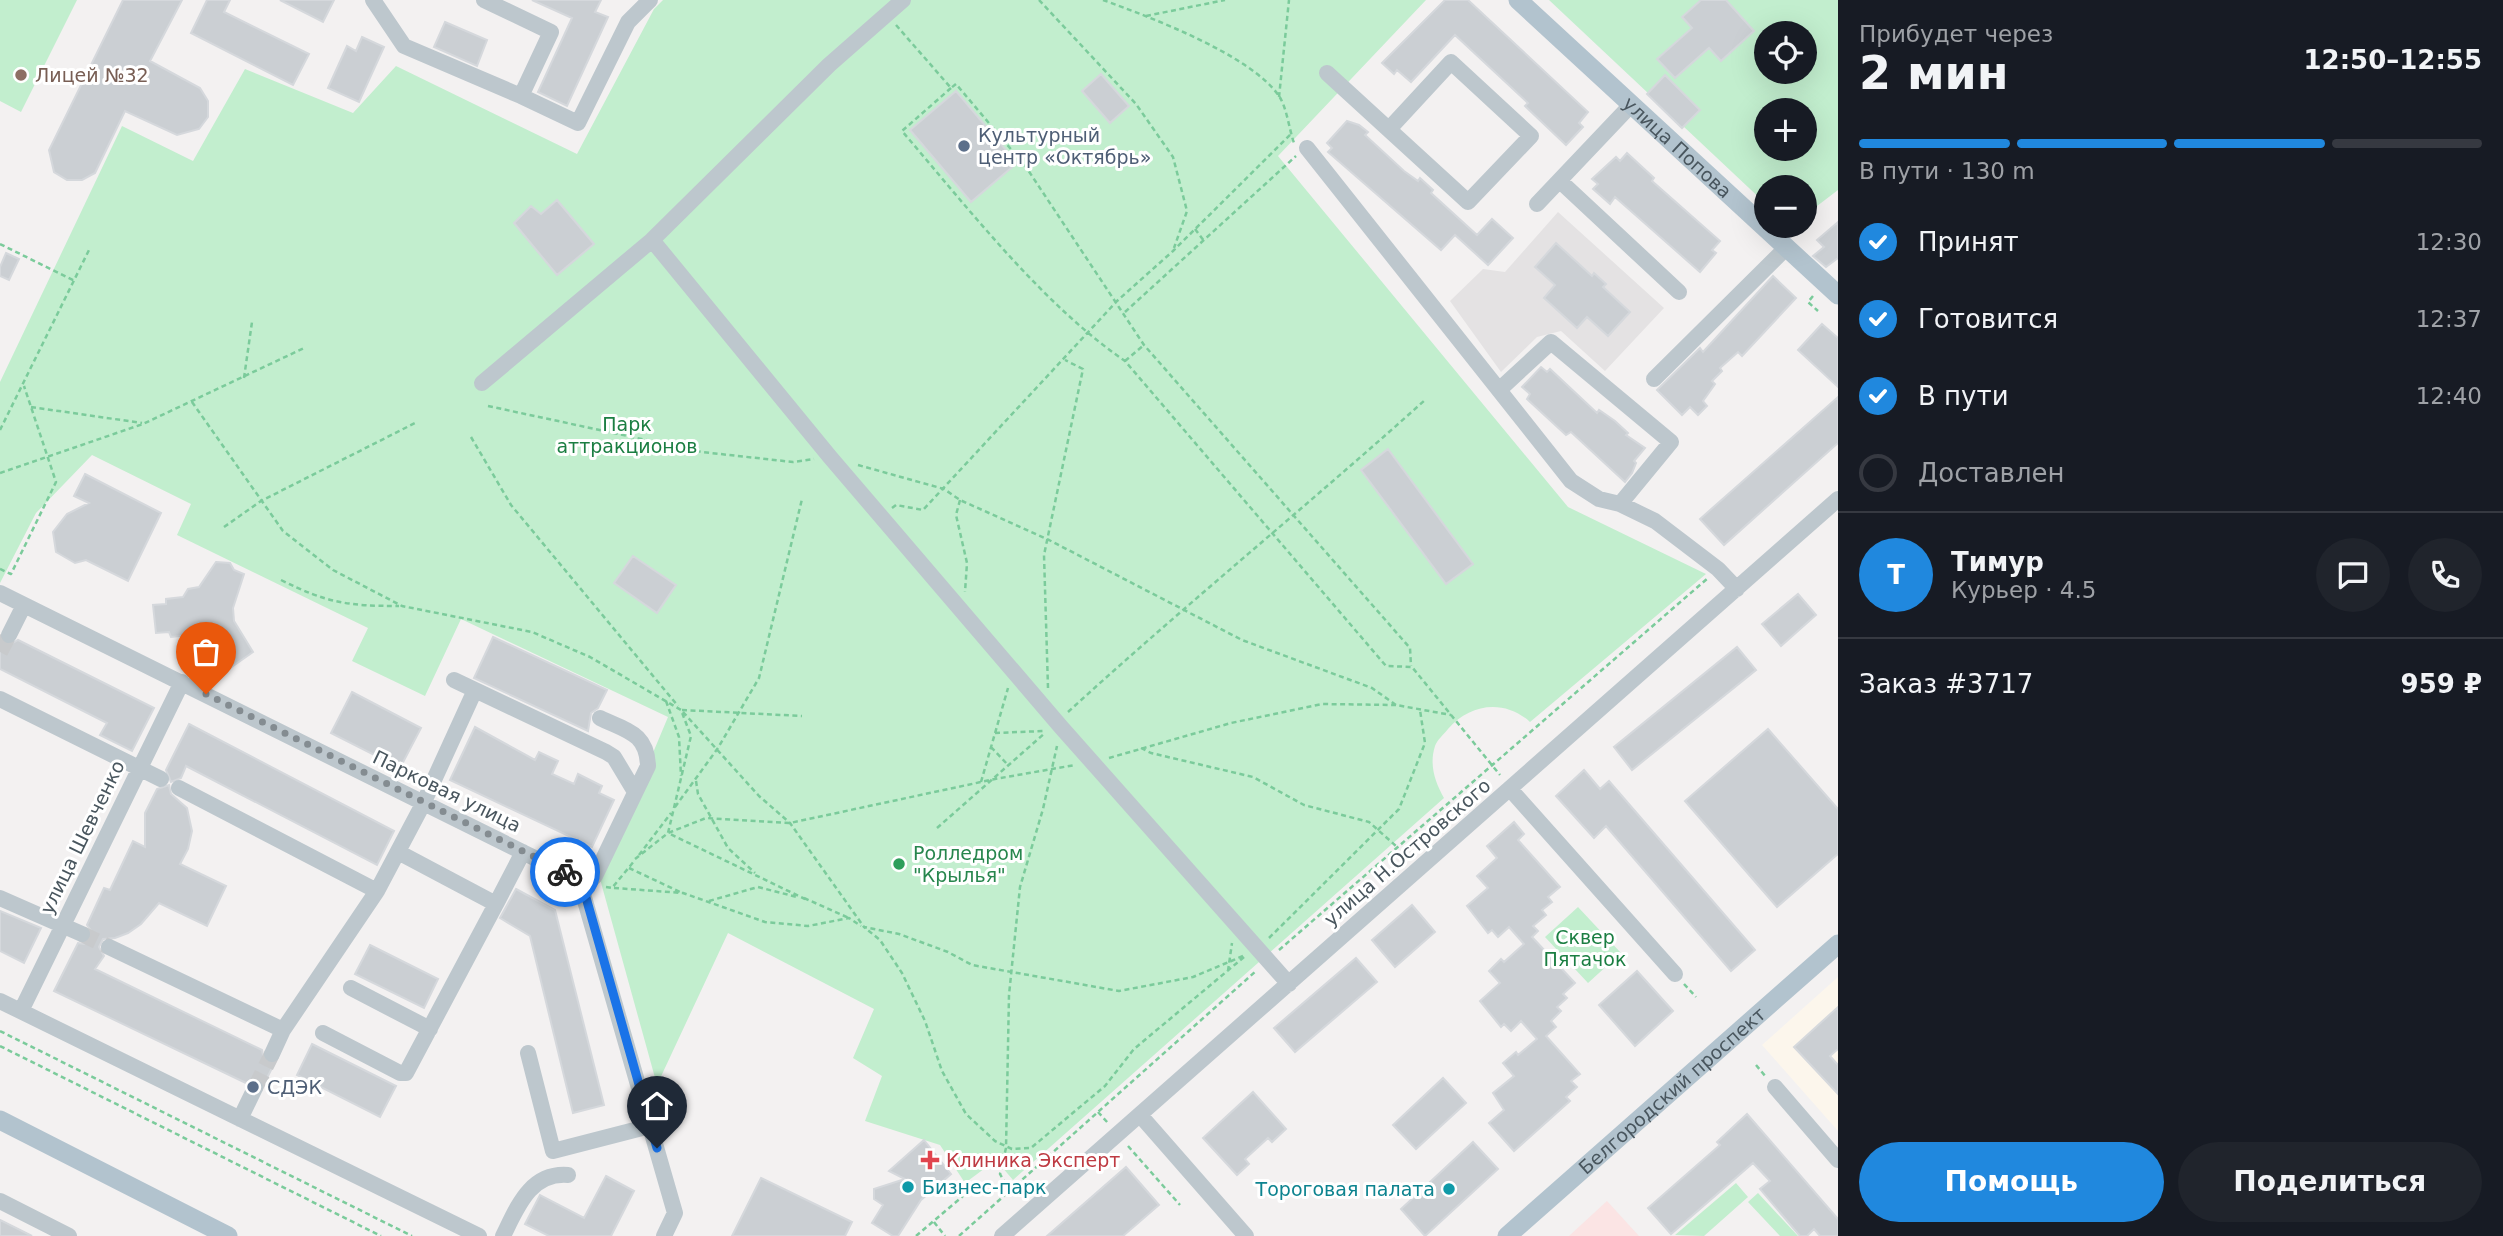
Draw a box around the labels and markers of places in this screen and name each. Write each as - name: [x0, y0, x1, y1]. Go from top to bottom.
- place label: Лицей №32: [35, 64, 149, 86]
- marker: Лицей №32: [13, 67, 29, 83]
- place label: Культурный центр «Октябрь»: [978, 124, 1151, 168]
- marker: Культурный центр «Октябрь»: [956, 138, 972, 154]
- pin: [176, 622, 236, 694]
- place label: Ролледром "Крылья": [913, 842, 1023, 886]
- marker: Ролледром "Крылья": [891, 856, 907, 872]
- place label: СДЭК: [267, 1076, 322, 1098]
- pin: [627, 1076, 687, 1148]
- marker: СДЭК: [245, 1079, 261, 1095]
- place label: Клиника Эксперт: [946, 1149, 1120, 1171]
- marker: Клиника Эксперт: [920, 1150, 940, 1170]
- place label: Бизнес-парк: [922, 1176, 1047, 1198]
- place label: Тороговая палата: [1255, 1178, 1435, 1200]
- marker: Бизнес-парк: [900, 1179, 916, 1195]
- marker: Тороговая палата: [1441, 1181, 1457, 1197]

